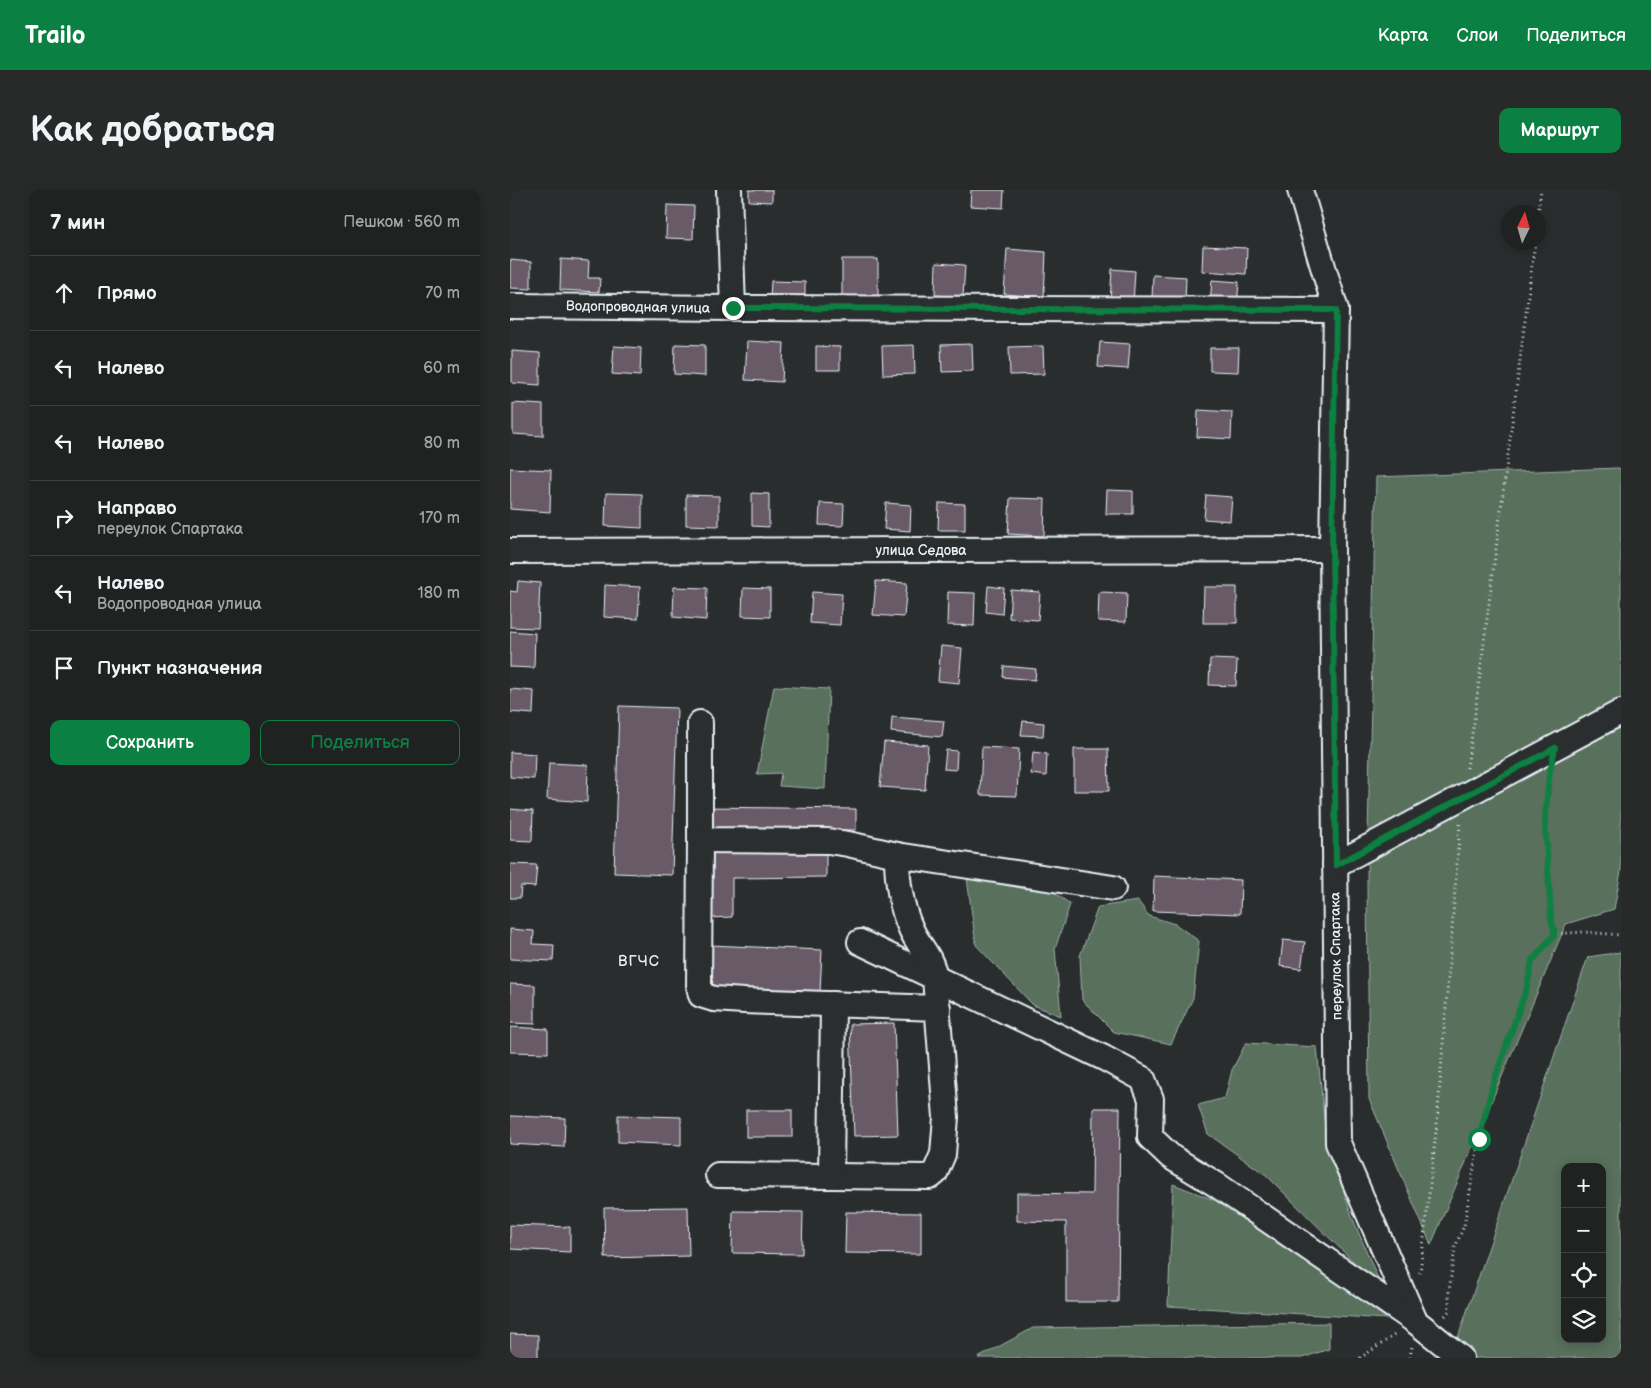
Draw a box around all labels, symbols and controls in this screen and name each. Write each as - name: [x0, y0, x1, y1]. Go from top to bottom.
- text: Trailo: [25, 21, 85, 50]
- text: Карта: [1378, 25, 1428, 46]
- text: Слои: [1456, 25, 1498, 46]
- text: Поделиться: [1526, 25, 1626, 46]
- button: Маршрут: [1499, 108, 1621, 153]
- text: Как добраться: [30, 109, 276, 152]
- north arrow: [1501, 205, 1546, 250]
- text: 7 мин: [50, 210, 105, 235]
- text: Пешком · 560 m: [343, 213, 460, 232]
- icon: ahead: [50, 279, 78, 307]
- text: Прямо: [97, 282, 157, 305]
- text: 70 m: [425, 284, 460, 303]
- street label: Водопроводная улица: [566, 297, 711, 317]
- route end: [722, 297, 745, 320]
- icon: left: [50, 354, 78, 382]
- text: Налево: [97, 357, 164, 380]
- text: 60 m: [423, 359, 460, 378]
- icon: left: [50, 429, 78, 457]
- text: Налево: [97, 432, 164, 455]
- text: 80 m: [424, 434, 460, 453]
- text: Направо: [97, 497, 177, 520]
- icon: right: [50, 504, 78, 532]
- text: 170 m: [419, 509, 460, 528]
- text: переулок Спартака: [97, 520, 243, 539]
- street label: улица Седова: [875, 542, 967, 559]
- text: Налево: [97, 572, 164, 595]
- icon: left: [50, 579, 78, 607]
- text: 180 m: [418, 584, 460, 603]
- text: Водопроводная улица: [97, 595, 262, 614]
- icon: arrive: [50, 654, 78, 682]
- text: Пункт назначения: [97, 657, 262, 680]
- button: Сохранить: [50, 720, 250, 765]
- button: Поделиться: [260, 720, 460, 765]
- street label: переулок Спартака: [1326, 891, 1346, 1020]
- district label: ВГЧС: [618, 952, 660, 971]
- route start: [1468, 1128, 1491, 1151]
- map controls: [1561, 1163, 1606, 1343]
- button: +: [1561, 1163, 1606, 1208]
- button: −: [1561, 1208, 1606, 1253]
- button: locate: [1561, 1253, 1606, 1298]
- button: layers: [1561, 1298, 1606, 1343]

